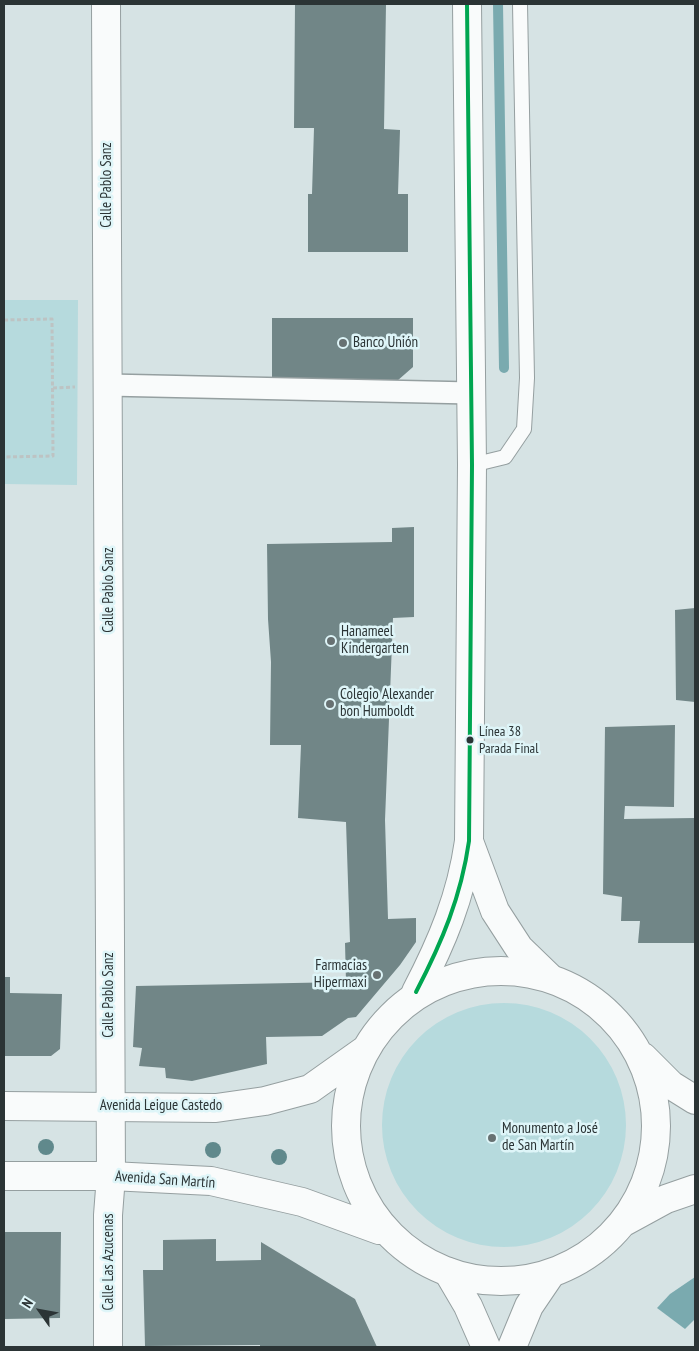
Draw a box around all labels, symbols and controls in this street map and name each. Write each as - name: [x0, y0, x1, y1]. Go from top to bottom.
- street label: Calle Pablo Sanz: [98, 142, 116, 228]
- place label: Banco Unión: [353, 334, 418, 352]
- marker: Banco Unión: [337, 337, 349, 349]
- street label: Calle Pablo Sanz: [100, 547, 118, 633]
- place label: Hanameel Kindergarten: [341, 623, 409, 658]
- marker: Hanameel Kindergarten: [325, 635, 337, 647]
- place label: Colegio Alexander bon Humboldt: [340, 686, 434, 721]
- marker: Colegio Alexander bon Humboldt: [324, 698, 336, 710]
- place label: Línea 38 Parada Final: [479, 724, 538, 756]
- marker: Línea 38 Parada Final: [465, 735, 475, 745]
- street label: Calle Pablo Sanz: [100, 952, 118, 1038]
- place label: Farmacias Hipermaxi: [314, 957, 367, 992]
- marker: Farmacias Hipermaxi: [371, 969, 383, 981]
- street label: Avenida Leigue Castedo: [100, 1097, 222, 1115]
- place label: Monumento a José de San Martín: [502, 1120, 598, 1155]
- marker: Monumento a José de San Martín: [486, 1132, 498, 1144]
- street label: Avenida San Martín: [114, 1168, 216, 1192]
- street label: Calle Las Azucenas: [100, 1213, 118, 1311]
- north arrow: [15, 1286, 65, 1336]
- text: N: [18, 1295, 37, 1311]

